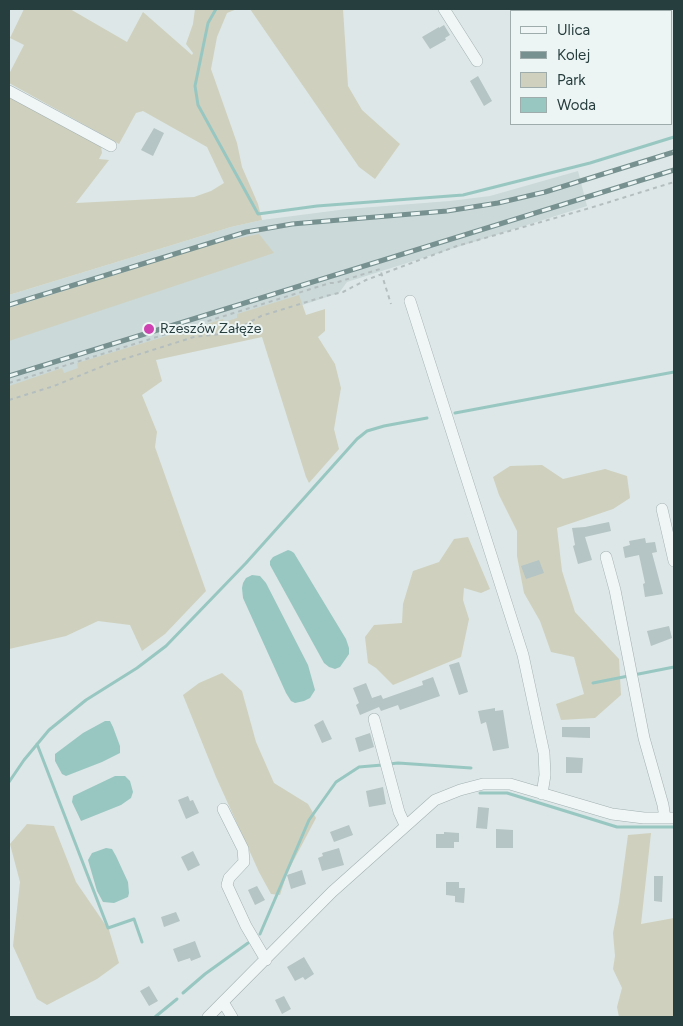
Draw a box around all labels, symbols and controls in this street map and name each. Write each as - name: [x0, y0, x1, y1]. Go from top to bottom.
- legend: [510, 10, 673, 125]
- text: Ulica: [557, 21, 590, 39]
- text: Kolej: [557, 46, 590, 64]
- text: Park: [557, 71, 586, 89]
- text: Woda: [557, 96, 596, 114]
- place label: Rzeszów Załęże: [160, 321, 261, 337]
- marker: Rzeszów Załęże: [142, 322, 156, 336]

